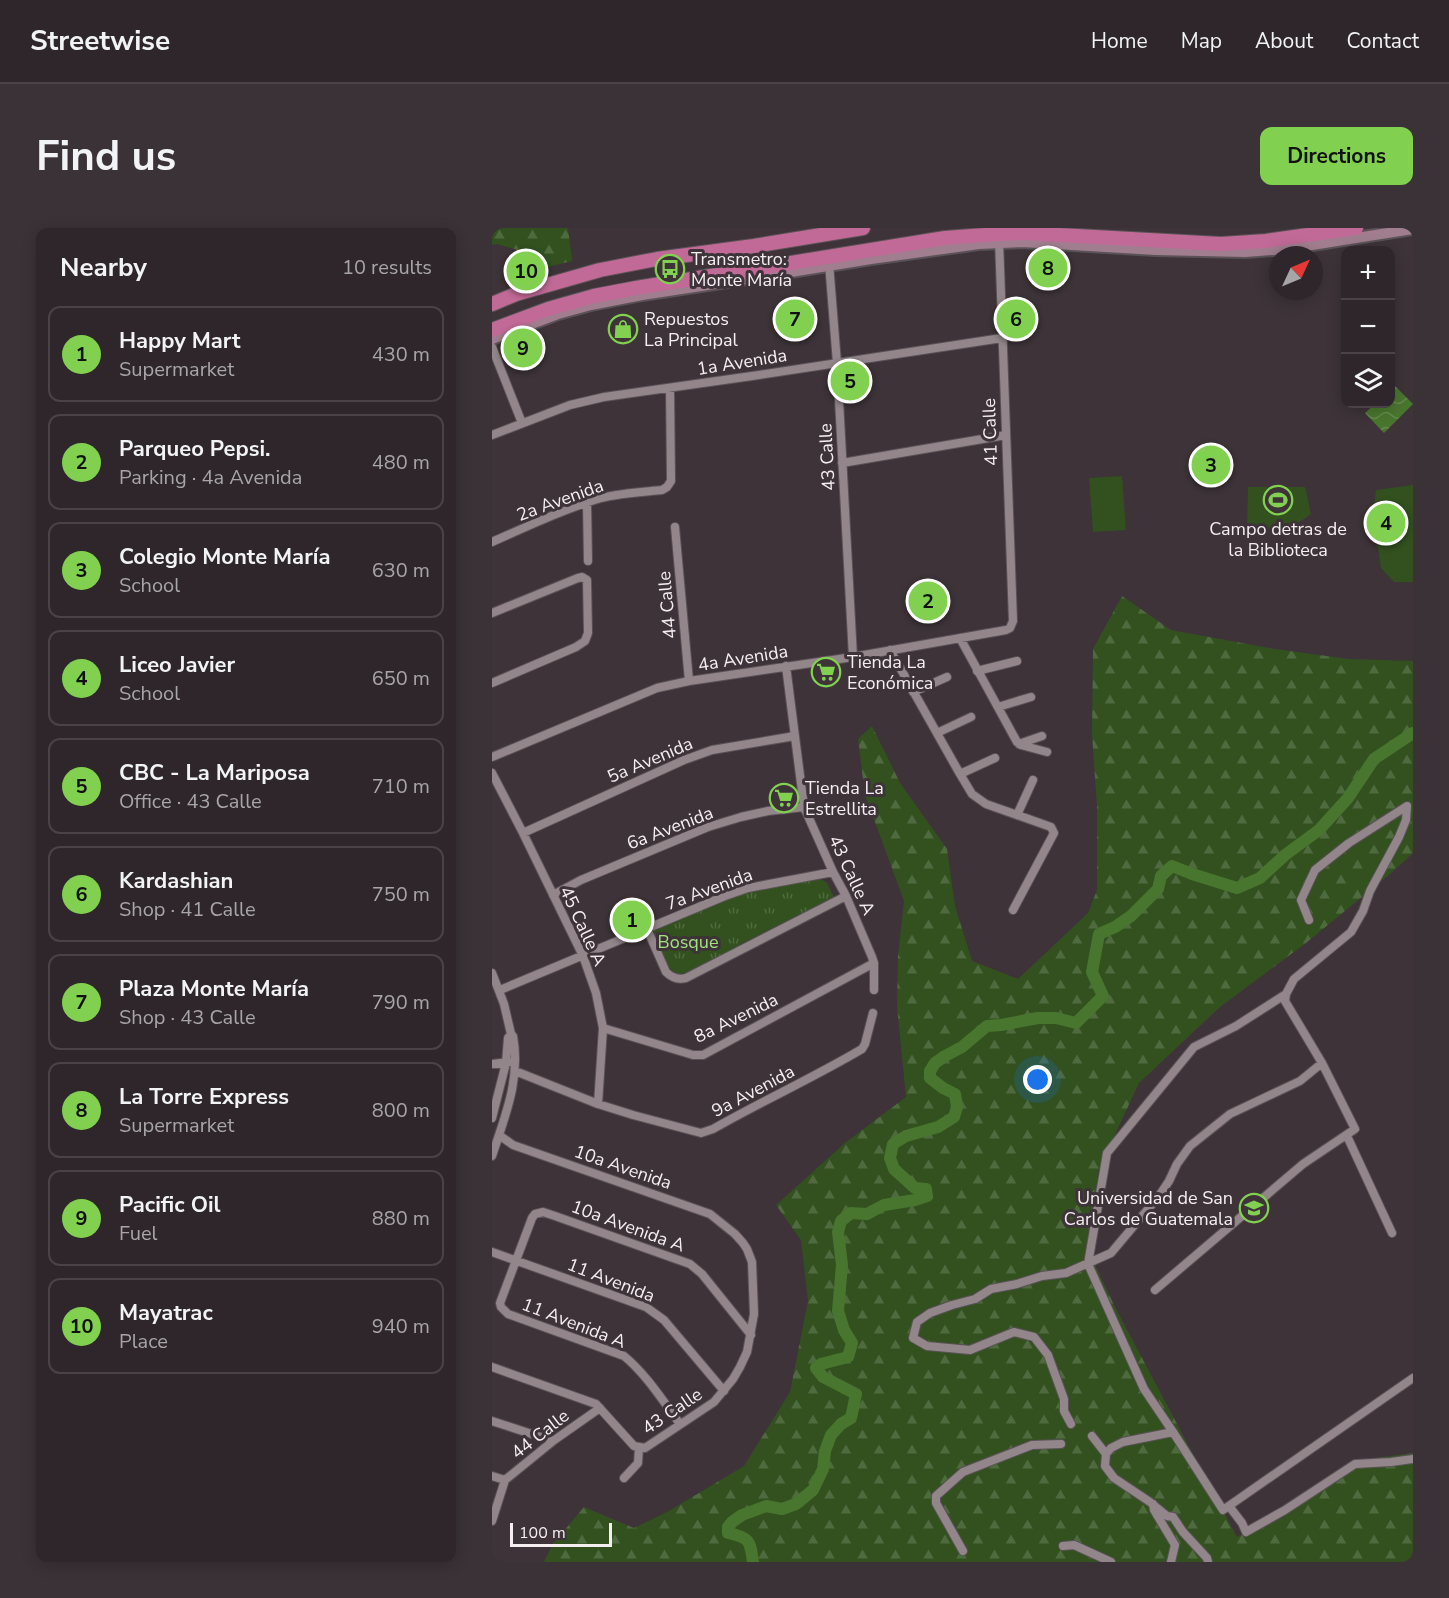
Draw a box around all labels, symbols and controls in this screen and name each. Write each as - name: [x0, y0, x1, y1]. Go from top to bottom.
- text: Streetwise: [30, 22, 170, 60]
- text: Home: [1091, 27, 1148, 55]
- text: Map: [1181, 27, 1222, 55]
- text: About: [1255, 27, 1313, 55]
- text: Contact: [1346, 27, 1419, 55]
- button: Directions: [1260, 127, 1413, 185]
- text: Find us: [36, 128, 176, 185]
- pin: 8: [1028, 246, 1068, 291]
- north arrow: [1269, 246, 1323, 300]
- map controls: [1341, 246, 1395, 408]
- button: +: [1341, 246, 1395, 300]
- place label: Transmetro: Monte María: [691, 247, 792, 292]
- pin: 10: [507, 248, 546, 294]
- text: Nearby: [60, 250, 147, 285]
- bus stop icon: Transmetro: Monte María: [654, 253, 686, 285]
- text: 10 results: [342, 254, 432, 281]
- pin: 7: [776, 296, 814, 341]
- pin: 6: [996, 296, 1036, 341]
- button: −: [1341, 300, 1395, 354]
- place label: Repuestos La Principal: [644, 307, 739, 352]
- shop icon: Repuestos La Principal: [607, 313, 639, 345]
- text: Happy Mart: [119, 326, 241, 356]
- pin: 9: [504, 326, 543, 370]
- text: 1: [76, 341, 88, 368]
- text: 430 m: [372, 341, 430, 368]
- street label: 1a Avenida: [695, 343, 789, 381]
- button: layers: [1341, 354, 1395, 408]
- text: Supermarket: [119, 356, 234, 383]
- pin: 5: [830, 358, 870, 404]
- street label: 41 Calle: [977, 398, 1003, 466]
- street label: 43 Calle: [813, 423, 841, 491]
- text: Parqueo Pepsi.: [119, 434, 271, 464]
- pin: 3: [1192, 442, 1230, 488]
- text: 2: [76, 449, 88, 476]
- text: 480 m: [372, 449, 430, 476]
- text: Parking · 4a Avenida: [119, 464, 302, 491]
- street label: 2a Avenida: [513, 473, 607, 527]
- sports icon: Campo detras de la Biblioteca: [1262, 484, 1294, 516]
- pin: 4: [1366, 500, 1406, 546]
- place label: Campo detras de la Biblioteca: [1209, 517, 1347, 562]
- text: Colegio Monte María: [119, 542, 330, 572]
- text: 3: [76, 557, 88, 584]
- text: 630 m: [372, 557, 430, 584]
- street label: 44 Calle: [652, 570, 682, 640]
- text: School: [119, 572, 180, 599]
- pin: 2: [908, 578, 948, 623]
- street label: 4a Avenida: [696, 639, 790, 677]
- text: Liceo Javier: [119, 650, 235, 680]
- place label: Tienda La Económica: [847, 650, 933, 695]
- supermarket icon: Tienda La Económica: [810, 656, 842, 688]
- text: 4: [76, 665, 88, 692]
- text: 650 m: [372, 665, 430, 692]
- text: School: [119, 680, 180, 707]
- street label: 5a Avenida: [604, 731, 696, 789]
- text: CBC - La Mariposa: [119, 758, 310, 788]
- text: 5: [76, 773, 88, 800]
- text: 710 m: [372, 773, 430, 800]
- place label: Tienda La Estrellita: [805, 776, 884, 821]
- supermarket icon: Tienda La Estrellita: [768, 782, 800, 814]
- text: Office · 43 Calle: [119, 788, 262, 815]
- street label: 6a Avenida: [623, 801, 717, 855]
- street label: 43 Calle A: [823, 831, 881, 919]
- street label: 7a Avenida: [662, 862, 756, 916]
- text: Kardashian: [119, 866, 233, 896]
- text: 6: [76, 881, 88, 908]
- text: 750 m: [372, 881, 430, 908]
- street label: 45 Calle A: [554, 882, 612, 970]
- text: Shop · 41 Calle: [119, 896, 256, 923]
- pin: 1: [612, 898, 652, 942]
- park label: Bosque: [657, 930, 719, 954]
- text: Plaza Monte María: [119, 974, 309, 1004]
- street label: 8a Avenida: [690, 987, 782, 1049]
- text: 7: [76, 989, 88, 1016]
- text: 790 m: [372, 989, 430, 1016]
- text: Shop · 43 Calle: [119, 1004, 256, 1031]
- street label: 9a Avenida: [707, 1059, 799, 1123]
- your location: [1023, 1065, 1052, 1094]
- text: La Torre Express: [119, 1082, 289, 1112]
- text: 8: [76, 1097, 88, 1124]
- text: 800 m: [372, 1097, 430, 1124]
- text: Supermarket: [119, 1112, 234, 1139]
- street label: 10a Avenida: [571, 1139, 675, 1195]
- place label: Universidad de San Carlos de Guatemala: [1064, 1186, 1233, 1231]
- text: Pacific Oil: [119, 1190, 221, 1220]
- school or university icon: Universidad de San Carlos de Guatemala: [1238, 1192, 1270, 1224]
- street label: 10a Avenida A: [568, 1194, 688, 1258]
- text: 9: [76, 1205, 88, 1232]
- text: 880 m: [372, 1205, 430, 1232]
- text: Fuel: [119, 1220, 158, 1247]
- street label: 11 Avenida: [564, 1252, 658, 1308]
- street label: 11 Avenida A: [518, 1292, 630, 1354]
- text: Mayatrac: [119, 1298, 213, 1328]
- text: 10: [70, 1313, 94, 1340]
- text: 940 m: [372, 1313, 430, 1340]
- text: Place: [119, 1328, 168, 1355]
- street label: 43 Calle: [637, 1382, 707, 1440]
- street label: 44 Calle: [506, 1404, 574, 1464]
- scale bar: [510, 1520, 612, 1548]
- text: 100 m: [519, 1522, 566, 1544]

